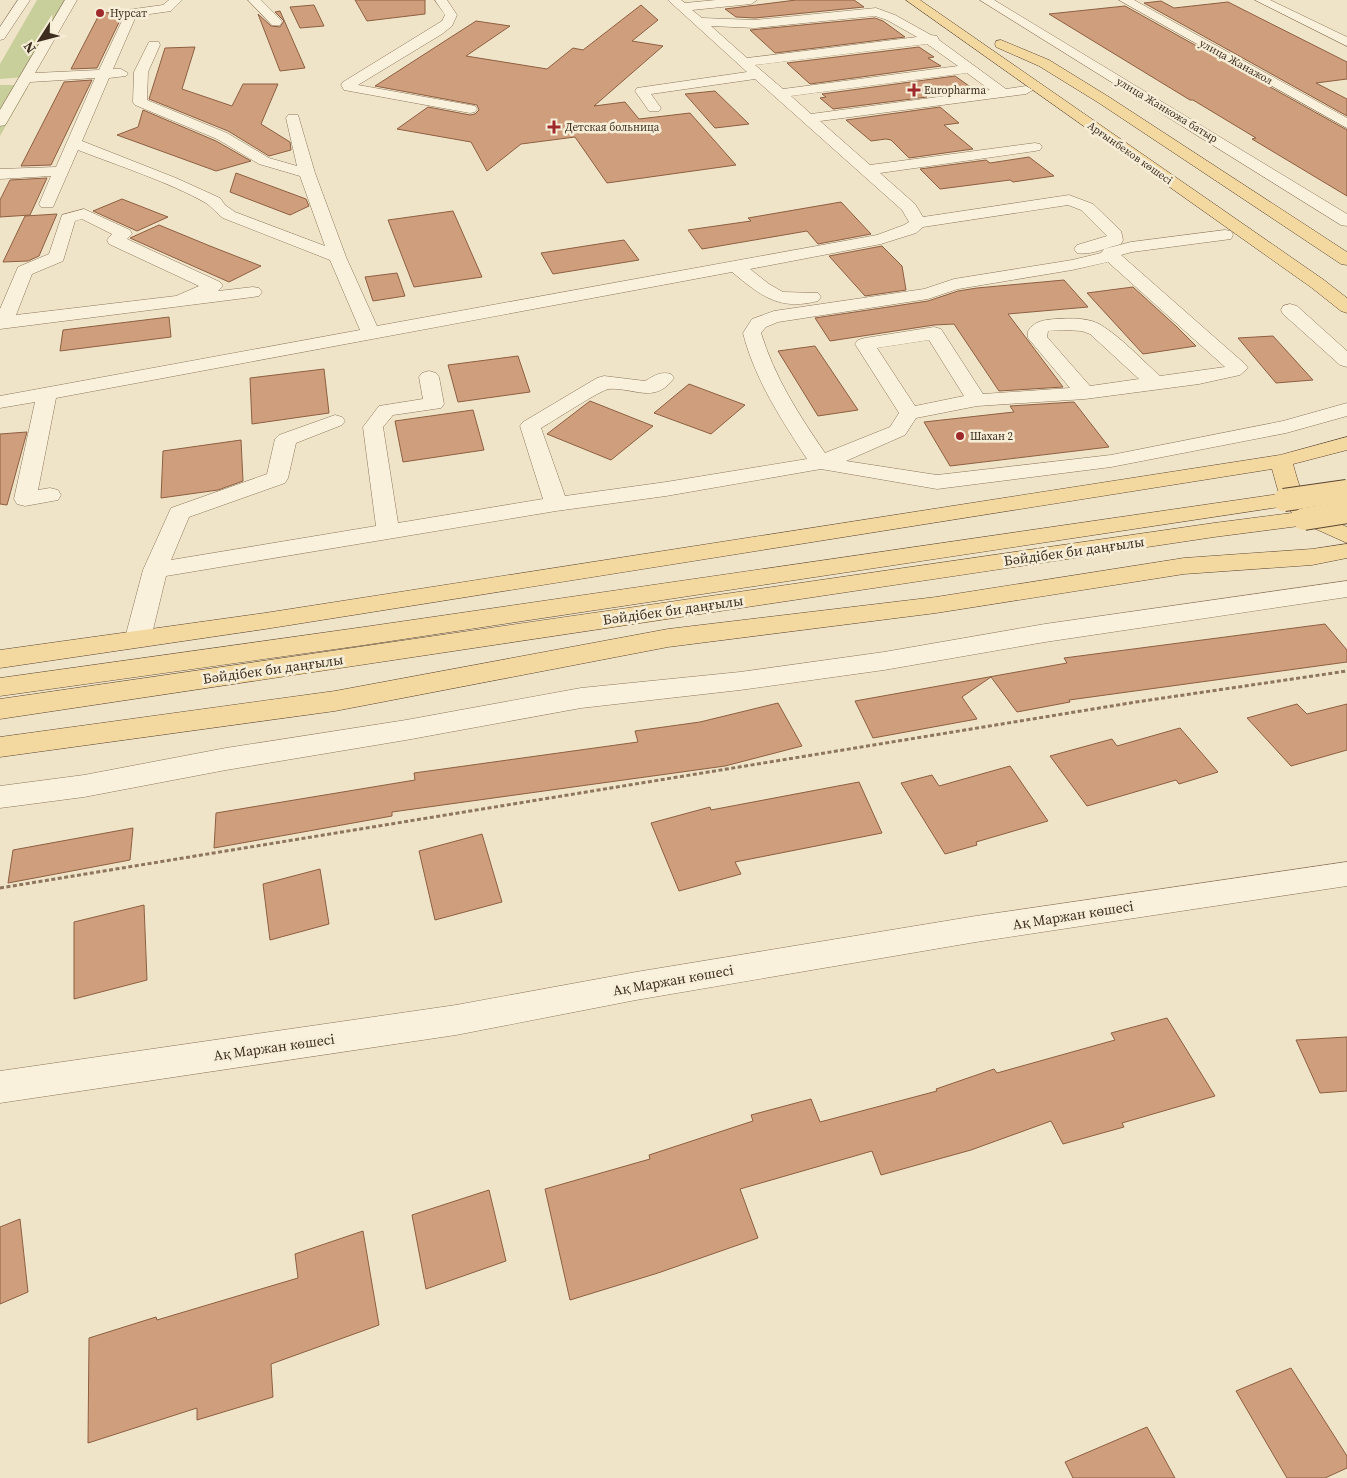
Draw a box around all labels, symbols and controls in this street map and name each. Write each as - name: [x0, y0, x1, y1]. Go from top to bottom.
- place label: Нурсат: [110, 6, 147, 21]
- marker: Нурсат: [94, 7, 106, 19]
- north arrow: [15, 15, 65, 65]
- street label: улица Жанажол: [1196, 36, 1276, 88]
- text: N: [18, 38, 41, 58]
- street label: улица Жанкожа батыр: [1113, 74, 1221, 146]
- place label: Europharma: [924, 83, 986, 98]
- marker: Europharma: [908, 84, 920, 96]
- street label: Арғынбеков көшесі: [1084, 118, 1176, 188]
- marker: Детская больница: [547, 120, 561, 134]
- place label: Детская больница: [565, 120, 660, 135]
- place label: Шахан 2: [970, 429, 1014, 444]
- marker: Шахан 2: [954, 430, 966, 442]
- street label: Бәйдібек би даңғылы: [1002, 531, 1146, 571]
- street label: Бәйдібек би даңғылы: [601, 590, 745, 630]
- street label: Бәйдібек би даңғылы: [201, 649, 345, 689]
- street label: Ақ Маржан көшесі: [1011, 896, 1135, 934]
- street label: Ақ Маржан көшесі: [611, 960, 735, 1000]
- street label: Ақ Маржан көшесі: [212, 1029, 336, 1065]

